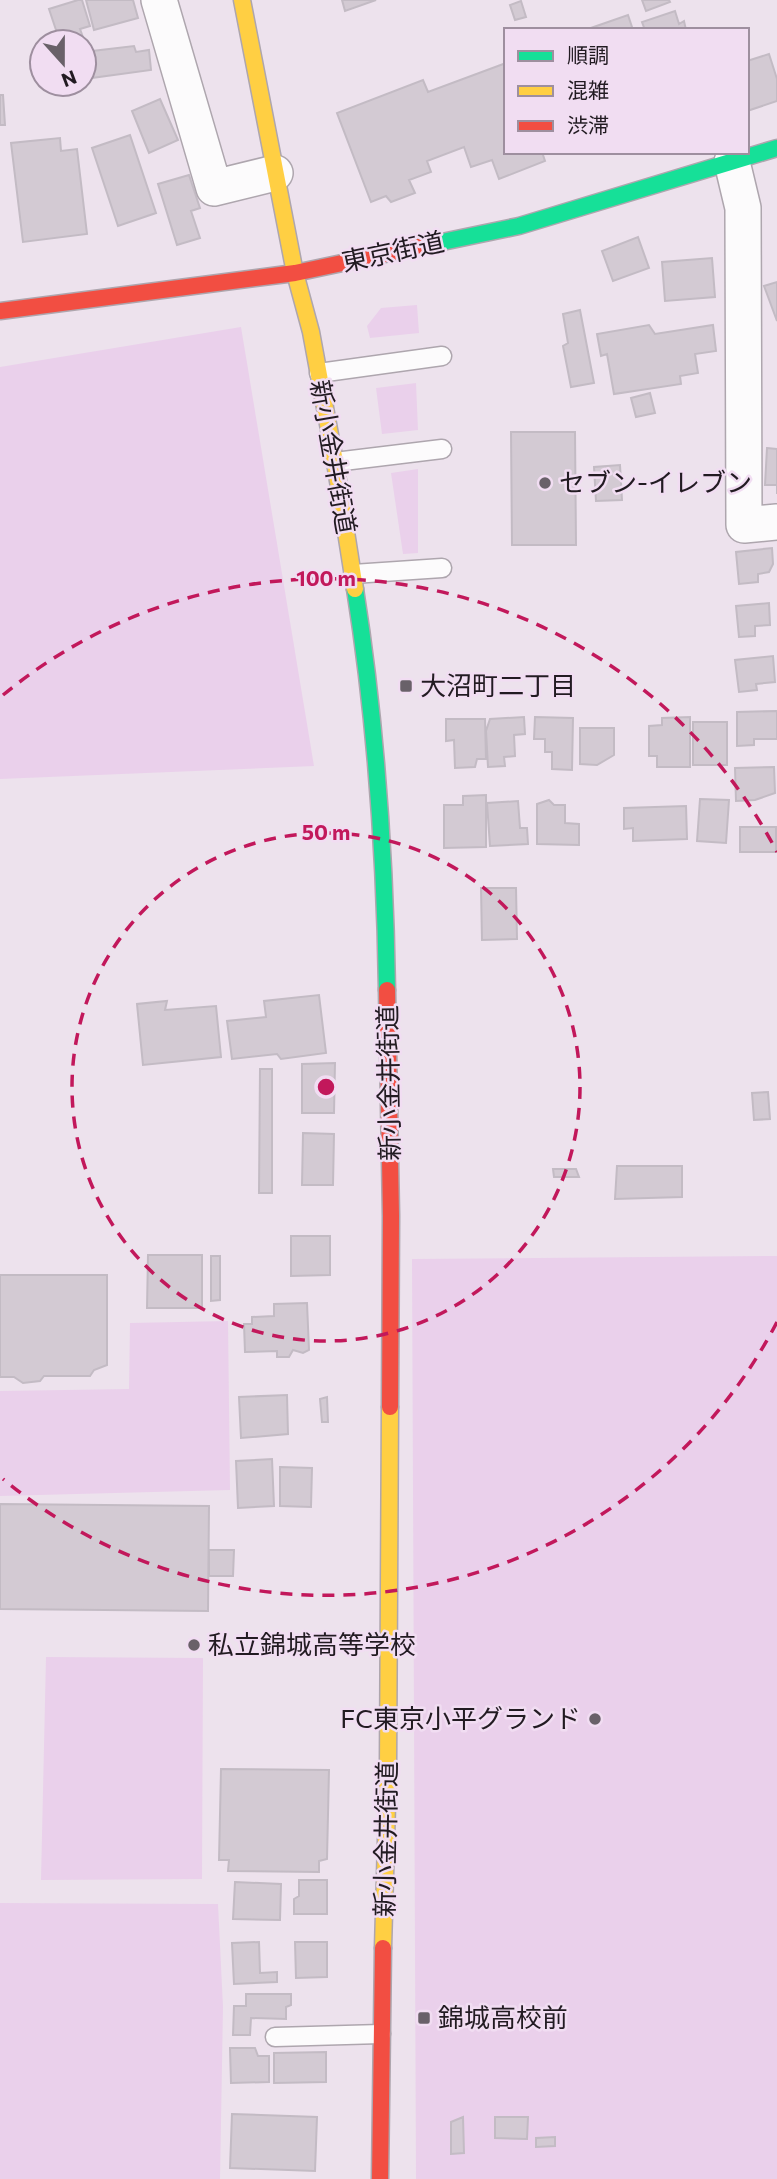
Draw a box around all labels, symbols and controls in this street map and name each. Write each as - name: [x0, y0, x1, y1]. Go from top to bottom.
- north arrow: [28, 28, 98, 98]
- legend: [504, 28, 749, 154]
- text: 順調: [567, 42, 609, 67]
- text: N: [58, 66, 80, 93]
- text: 混雑: [567, 77, 609, 102]
- text: 渋滞: [567, 112, 609, 137]
- street label: 東京街道: [339, 225, 447, 277]
- street label: 新小金井街道: [306, 377, 363, 536]
- place label: セブン-イレブン: [559, 466, 752, 497]
- marker: セブン-イレブン: [537, 475, 553, 491]
- text: 100 m: [296, 565, 356, 590]
- place label: 大沼町二丁目: [420, 669, 576, 700]
- marker: 大沼町二丁目: [398, 678, 414, 694]
- text: 50 m: [302, 819, 350, 844]
- street label: 新小金井街道: [371, 1005, 404, 1161]
- centre of rings: [314, 1075, 338, 1099]
- place label: 私立錦城高等学校: [208, 1628, 416, 1659]
- marker: 私立錦城高等学校: [186, 1637, 202, 1653]
- place label: FC東京小平グランド: [340, 1702, 581, 1733]
- marker: FC東京小平グランド: [587, 1711, 603, 1727]
- street label: 新小金井街道: [368, 1761, 401, 1917]
- place label: 錦城高校前: [438, 2001, 568, 2032]
- marker: 錦城高校前: [416, 2010, 432, 2026]

